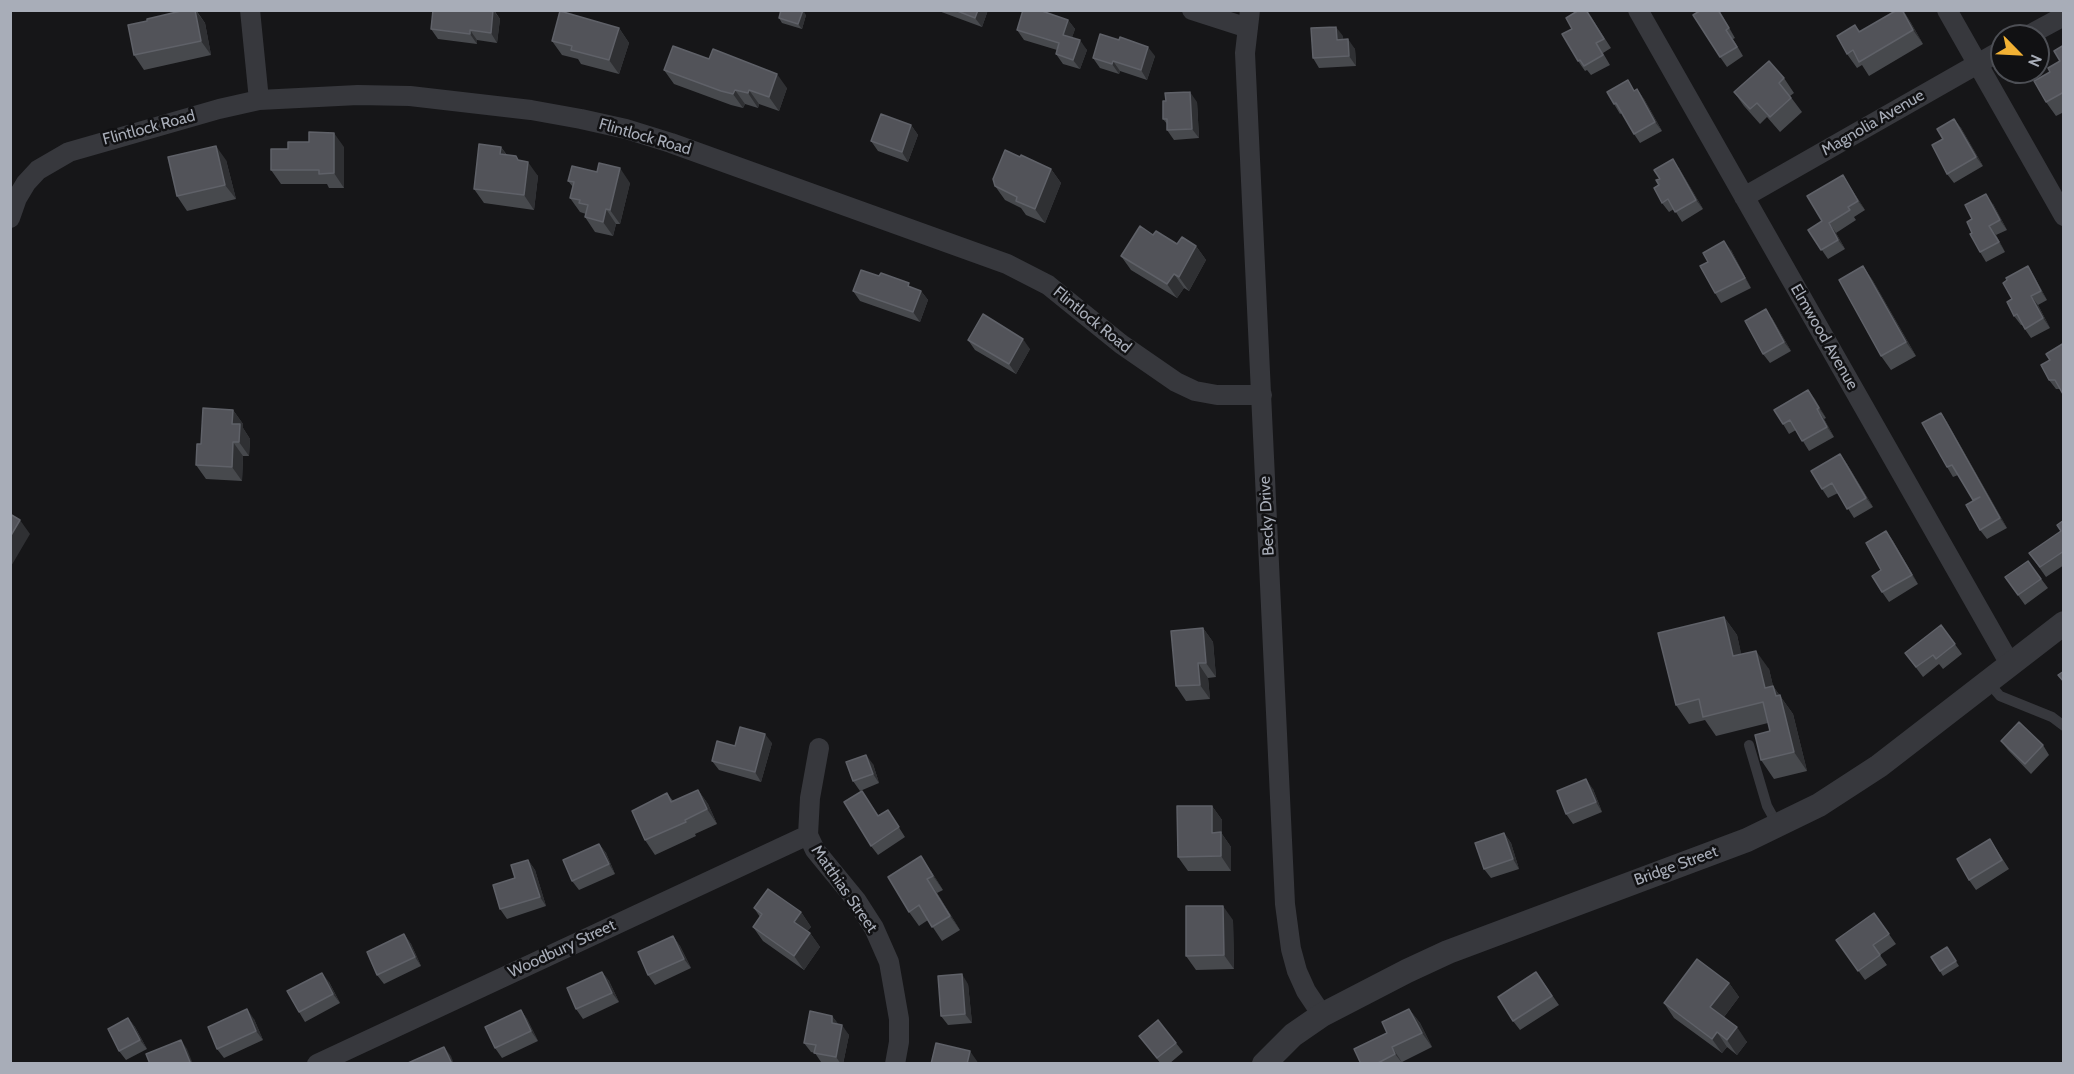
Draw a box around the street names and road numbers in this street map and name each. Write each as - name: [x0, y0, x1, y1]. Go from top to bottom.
- street label: Magnolia Avenue: [1818, 86, 1928, 160]
- street label: Flintlock Road: [101, 106, 197, 150]
- street label: Flintlock Road: [597, 115, 693, 159]
- street label: Elmwood Avenue: [1786, 281, 1862, 393]
- street label: Flintlock Road: [1049, 283, 1135, 357]
- street label: Becky Drive: [1255, 476, 1279, 556]
- street label: Matthias Street: [807, 842, 881, 936]
- street label: Bridge Street: [1632, 842, 1720, 890]
- street label: Woodbury Street: [505, 916, 619, 982]

